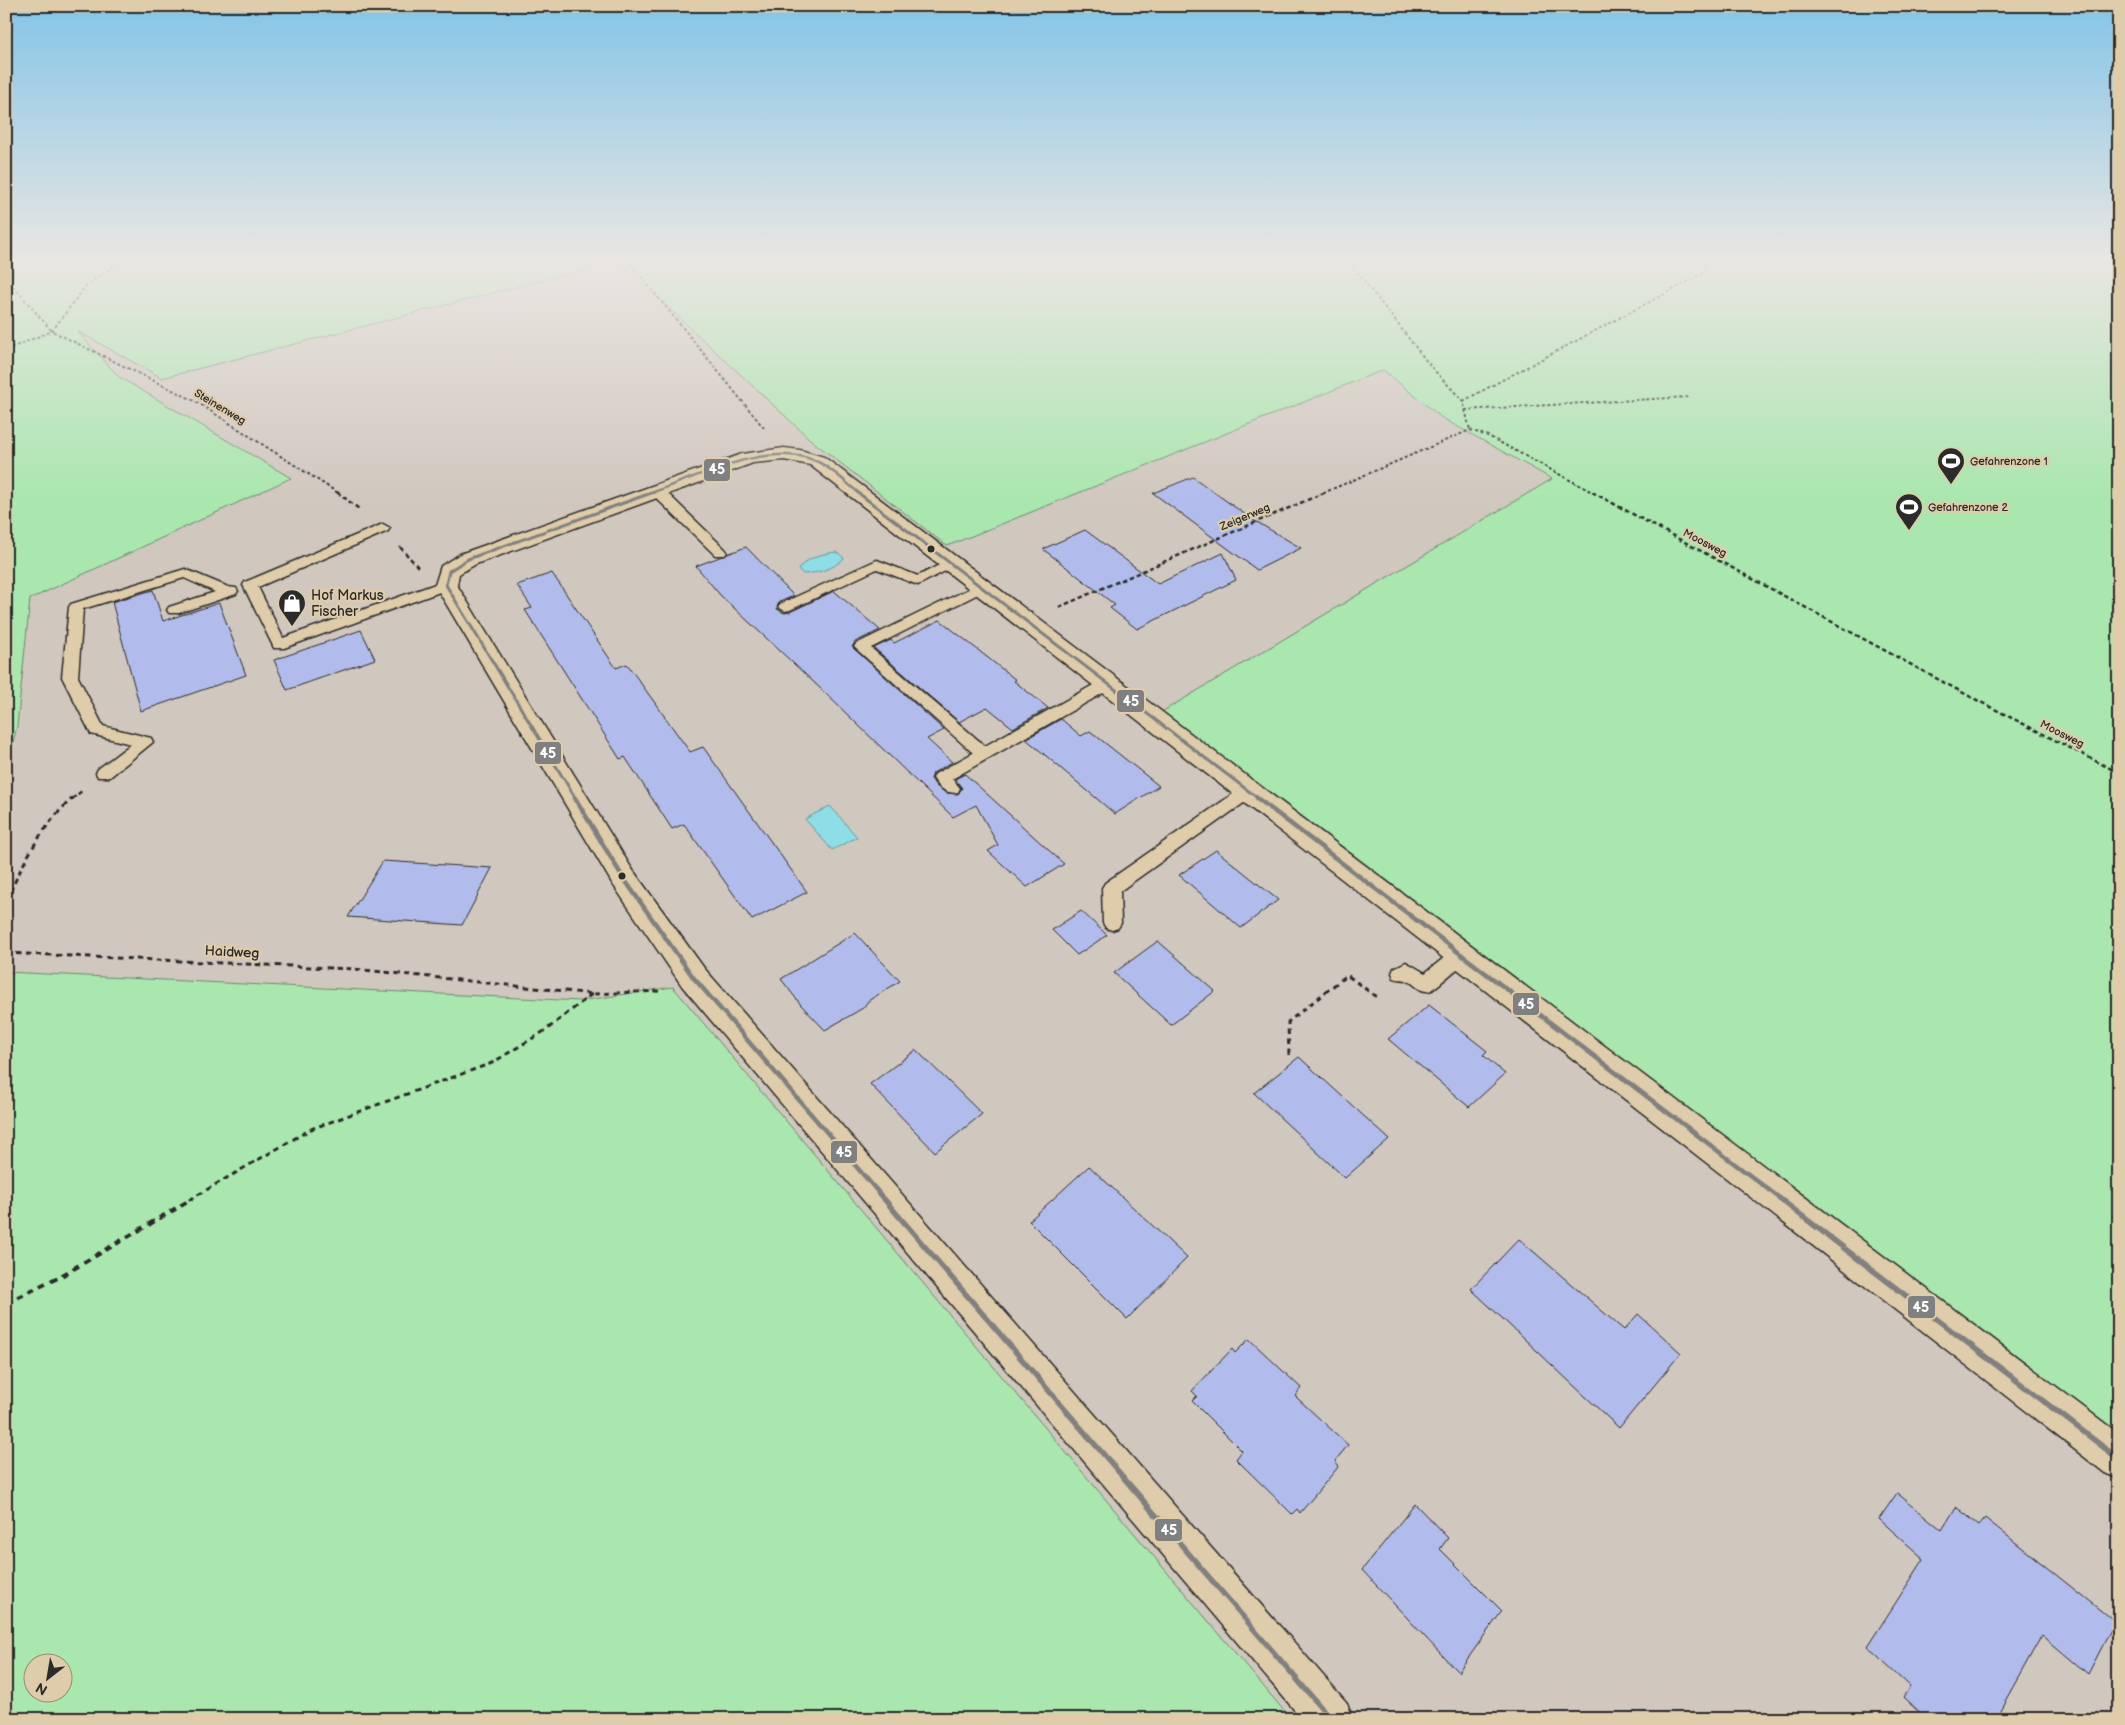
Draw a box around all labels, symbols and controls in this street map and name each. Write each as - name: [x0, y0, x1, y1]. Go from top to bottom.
- street label: Steinenweg: [192, 387, 248, 427]
- sports icon: Gefahrenzone 1: [1936, 446, 1966, 485]
- place label: Gefahrenzone 1: [1970, 455, 2048, 468]
- line badge: 45: [703, 458, 731, 482]
- text: 45: [709, 461, 725, 478]
- sports icon: Gefahrenzone 2: [1894, 492, 1924, 531]
- street label: Zeigerweg: [1217, 501, 1272, 534]
- place label: Gefahrenzone 2: [1928, 501, 2009, 514]
- street label: Moosweg: [1681, 526, 1729, 560]
- unlabelled marker: [926, 544, 936, 554]
- place label: Hof Markus Fischer: [311, 587, 384, 620]
- shop icon: Hof Markus Fischer: [277, 588, 307, 627]
- line badge: 45: [1116, 689, 1145, 713]
- text: 45: [1123, 693, 1139, 710]
- street label: Moosweg: [2038, 717, 2086, 751]
- line badge: 45: [534, 741, 562, 765]
- text: 45: [540, 745, 556, 762]
- unlabelled marker: [617, 871, 627, 881]
- street label: Haidweg: [204, 942, 260, 962]
- line badge: 45: [1512, 992, 1540, 1016]
- text: 45: [1518, 996, 1534, 1013]
- line badge: 45: [830, 1140, 858, 1164]
- text: 45: [836, 1144, 852, 1161]
- line badge: 45: [1907, 1295, 1936, 1319]
- text: 45: [1913, 1299, 1929, 1316]
- line badge: 45: [1154, 1518, 1183, 1542]
- text: 45: [1161, 1522, 1177, 1539]
- north arrow: [22, 1652, 72, 1702]
- text: N: [33, 1679, 50, 1699]

